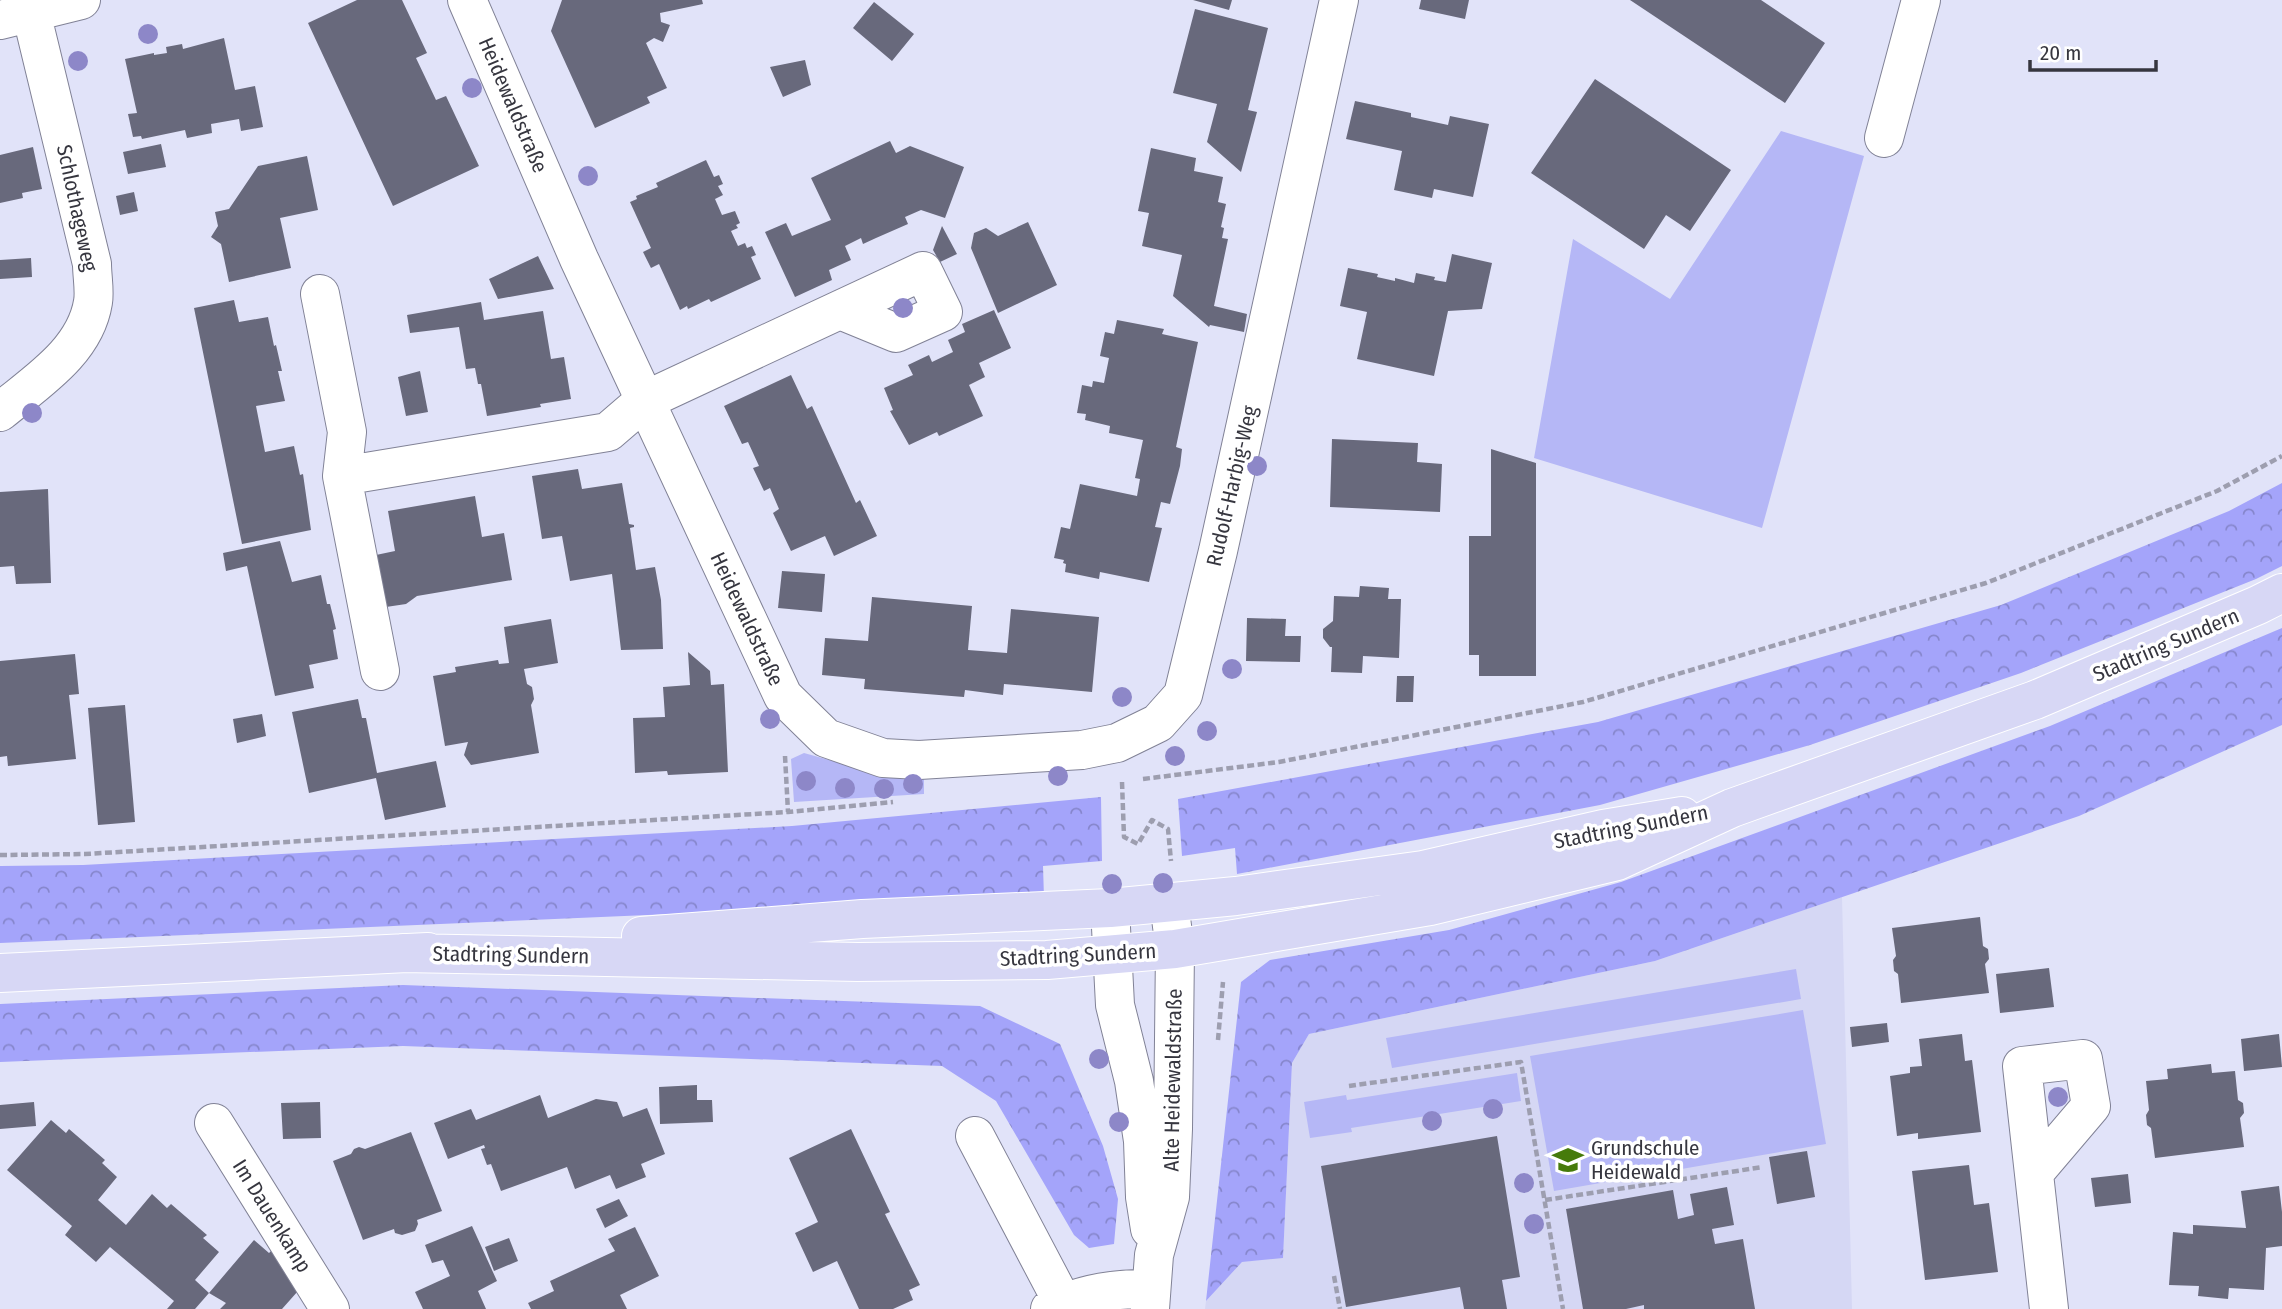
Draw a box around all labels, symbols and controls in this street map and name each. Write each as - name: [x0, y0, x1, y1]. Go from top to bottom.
- scale bar: [2030, 28, 2156, 72]
- street label: Heidewaldstraße: [473, 33, 553, 177]
- text: 20 m: [2040, 40, 2081, 66]
- street label: Schlothageweg: [51, 142, 103, 274]
- street label: Rudolf-Harbig-Weg: [1201, 403, 1263, 569]
- street label: Heidewaldstraße: [705, 548, 789, 690]
- street label: Stadtring Sundern: [2089, 602, 2243, 688]
- street label: Stadtring Sundern: [1552, 799, 1710, 855]
- street label: Stadtring Sundern: [999, 938, 1157, 972]
- street label: Stadtring Sundern: [433, 941, 589, 969]
- street label: Alte Heidewaldstraße: [1158, 988, 1188, 1172]
- place label: Grundschule Heidewald: [1591, 1135, 1700, 1185]
- school or university icon: Grundschule Heidewald: [1551, 1143, 1585, 1177]
- street label: Im Dauenkamp: [227, 1155, 317, 1277]

